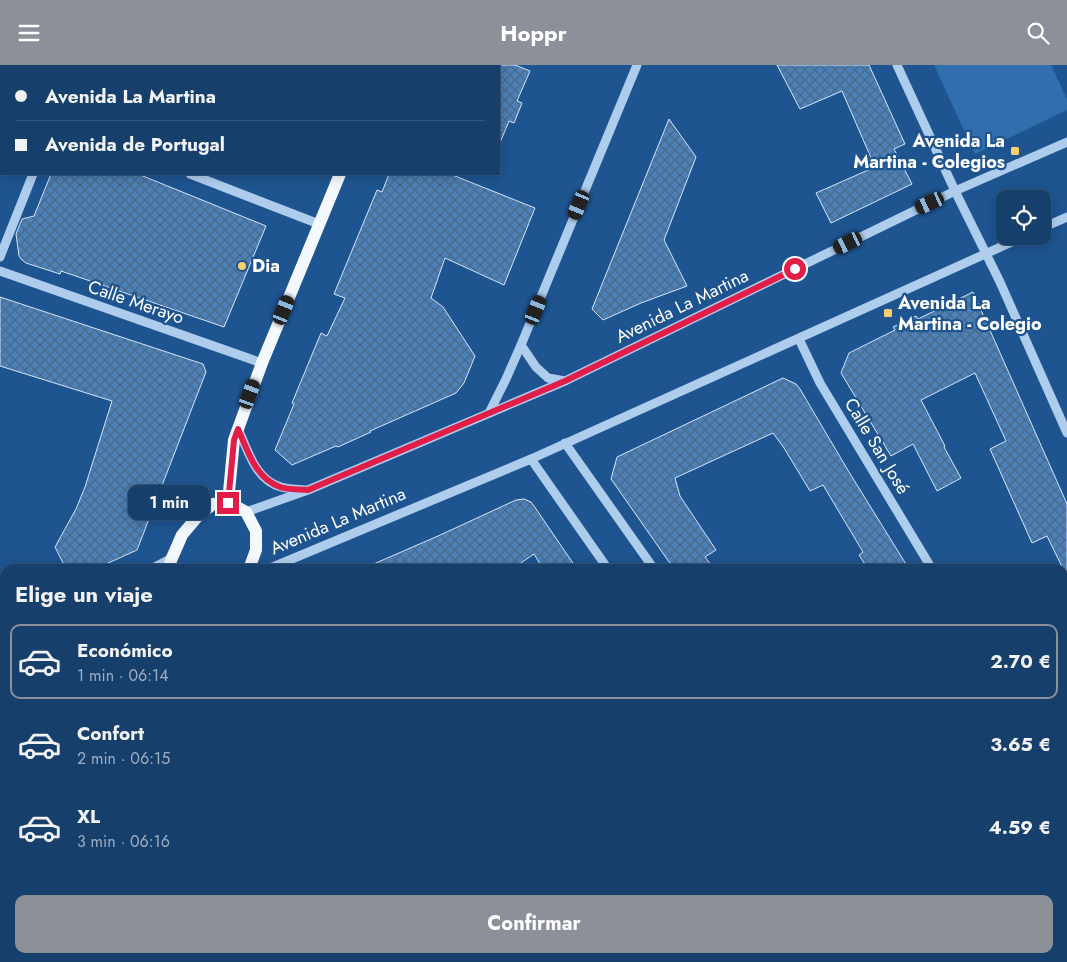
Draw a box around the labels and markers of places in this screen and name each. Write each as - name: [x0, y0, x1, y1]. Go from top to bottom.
- place label: Avenida La Martina - Colegios: [853, 128, 1005, 175]
- marker: Avenida La Martina - Colegios: [1009, 145, 1021, 157]
- place label: Dia: [252, 253, 280, 279]
- marker: Dia: [236, 260, 248, 272]
- place label: Avenida La Martina - Colegio: [897, 290, 1042, 337]
- marker: Avenida La Martina - Colegio: [882, 307, 894, 319]

